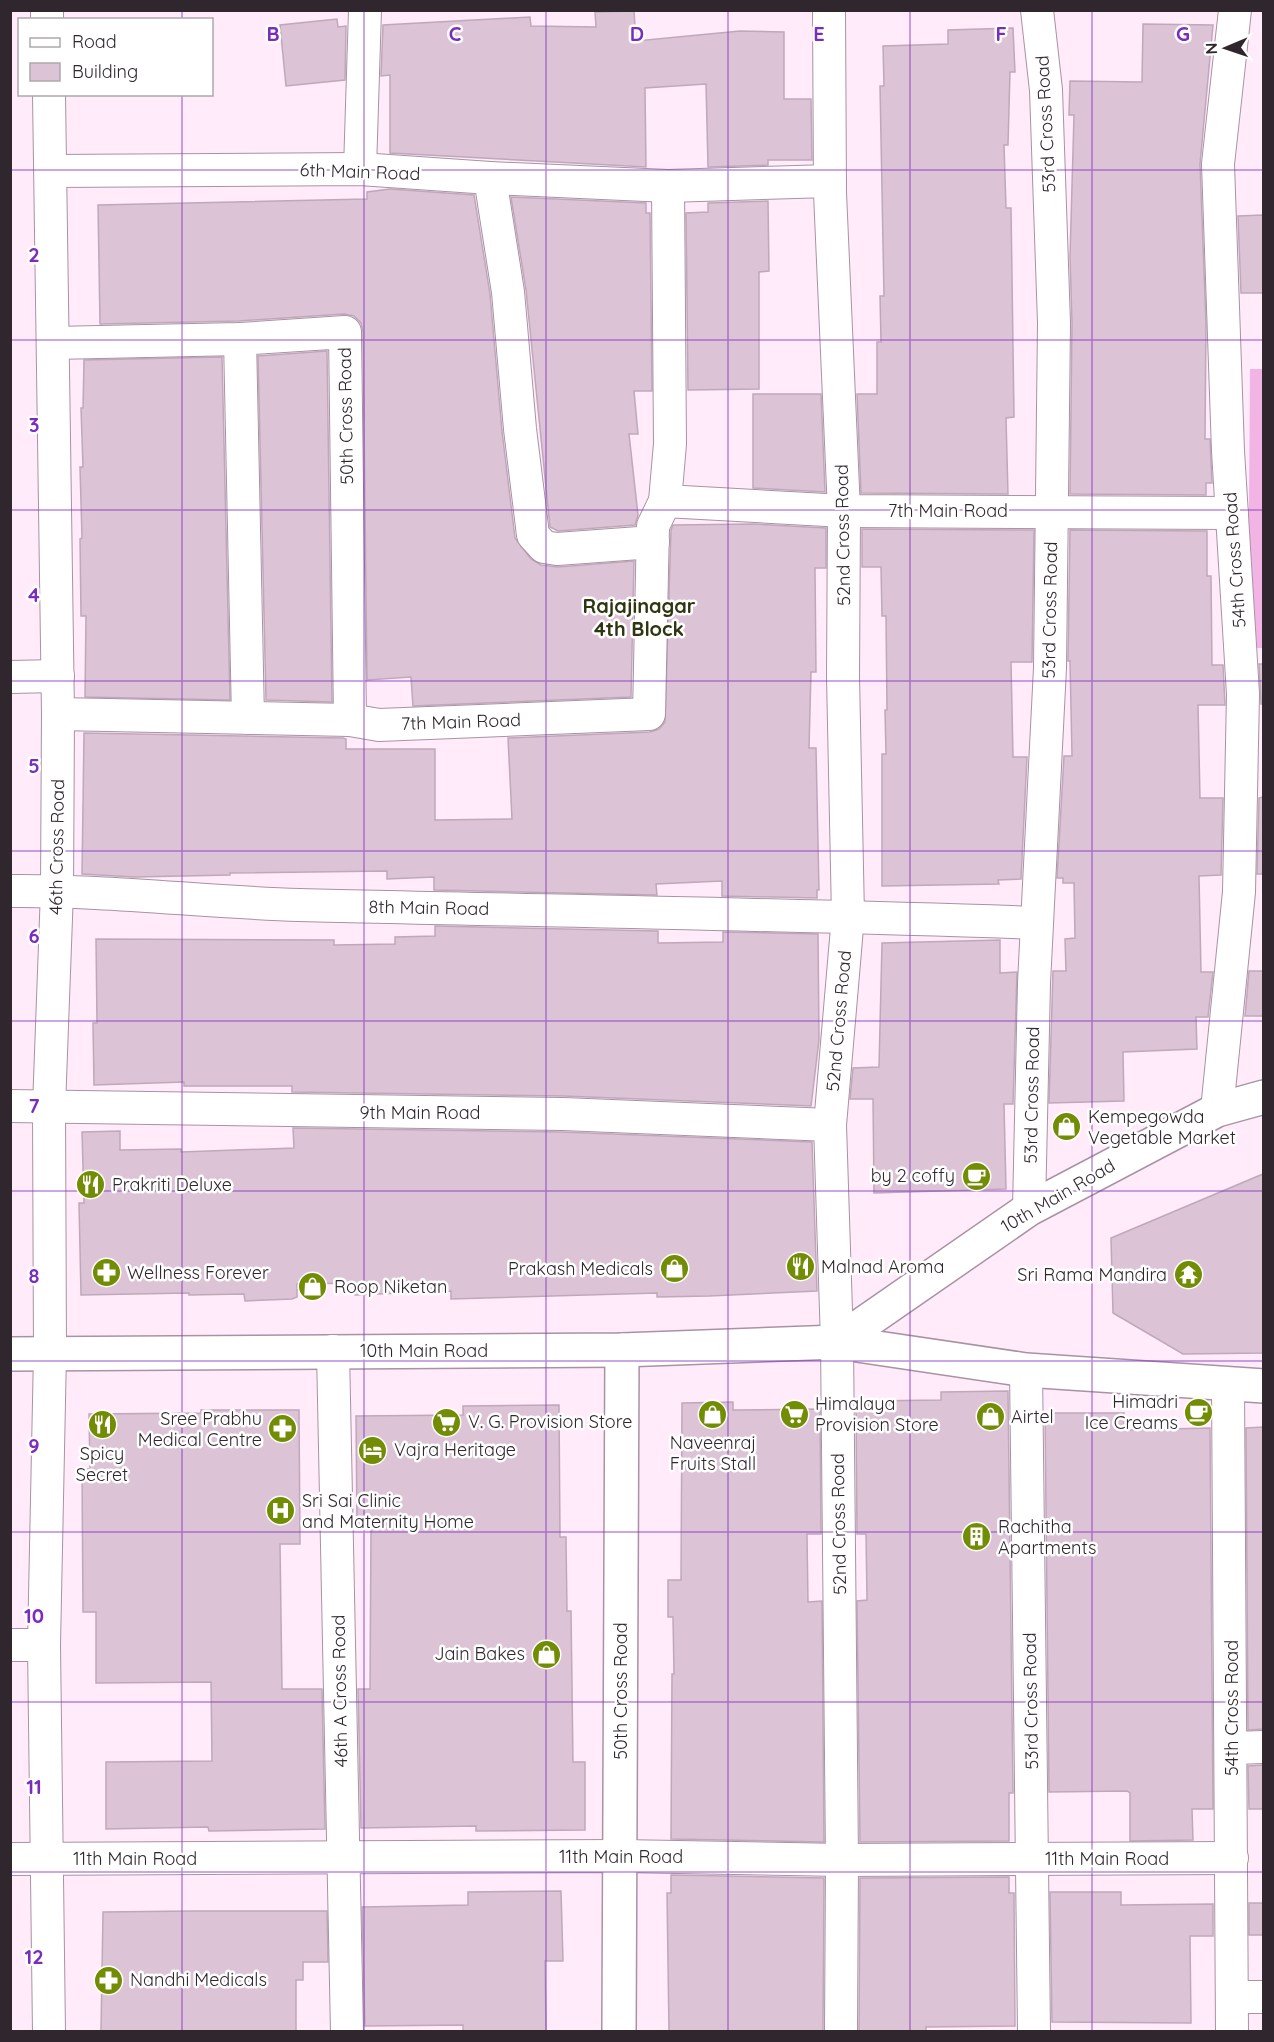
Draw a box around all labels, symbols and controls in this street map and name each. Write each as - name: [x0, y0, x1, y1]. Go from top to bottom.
- legend: [18, 18, 213, 96]
- north arrow: [1196, 18, 1256, 78]
- text: B: [266, 21, 280, 46]
- text: C: [449, 21, 462, 46]
- text: D: [630, 21, 644, 46]
- text: E: [813, 21, 825, 46]
- text: F: [995, 21, 1007, 46]
- text: G: [1176, 21, 1190, 46]
- text: Road: [72, 30, 117, 53]
- text: N: [1201, 42, 1221, 55]
- street label: 53rd Cross Road: [1030, 55, 1061, 193]
- text: Building: [72, 60, 138, 83]
- street label: 6th Main Road: [299, 158, 421, 185]
- text: 2: [28, 242, 40, 267]
- street label: 50th Cross Road: [333, 347, 358, 485]
- text: 3: [29, 412, 39, 437]
- street label: 52nd Cross Road: [830, 464, 855, 606]
- street label: 54th Cross Road: [1218, 491, 1251, 629]
- street label: 7th Main Road: [888, 499, 1008, 522]
- street label: 53rd Cross Road: [1037, 541, 1062, 679]
- text: 4: [28, 582, 40, 607]
- district label: Rajajinagar 4th Block: [582, 593, 696, 641]
- street label: 7th Main Road: [401, 708, 521, 735]
- text: 5: [28, 753, 40, 778]
- street label: 46th Cross Road: [44, 779, 69, 915]
- street label: 8th Main Road: [369, 895, 489, 920]
- text: 6: [28, 923, 40, 948]
- street label: 52nd Cross Road: [821, 949, 856, 1093]
- street label: 53rd Cross Road: [1019, 1026, 1044, 1164]
- text: 7: [29, 1093, 40, 1118]
- street label: 9th Main Road: [360, 1101, 480, 1124]
- place label: Kempegowda Vegetable Market: [1088, 1105, 1236, 1149]
- shop icon: Kempegowda Vegetable Market: [1051, 1111, 1083, 1143]
- street label: 10th Main Road: [996, 1154, 1119, 1238]
- cafe icon: by 2 coffy: [960, 1160, 992, 1192]
- place label: by 2 coffy: [871, 1164, 955, 1187]
- restaurant icon: Prakriti Deluxe: [75, 1169, 107, 1201]
- place label: Prakriti Deluxe: [112, 1173, 232, 1196]
- restaurant icon: Malnad Aroma: [784, 1251, 816, 1283]
- shop icon: Prakash Medicals: [658, 1253, 690, 1285]
- place label: Malnad Aroma: [821, 1255, 944, 1278]
- pharmacy icon: Wellness Forever: [90, 1257, 122, 1289]
- place label: Prakash Medicals: [508, 1257, 653, 1280]
- temple icon: Sri Rama Mandira: [1172, 1259, 1204, 1291]
- place label: Wellness Forever: [127, 1261, 269, 1284]
- text: 8: [29, 1263, 40, 1288]
- place label: Sri Rama Mandira: [1017, 1263, 1167, 1286]
- shop icon: Roop Niketan: [297, 1271, 329, 1303]
- place label: Roop Niketan: [334, 1275, 447, 1298]
- street label: 10th Main Road: [360, 1339, 488, 1362]
- place label: Himadri Ice Creams: [1085, 1390, 1178, 1434]
- place label: Himalaya Provision Store: [815, 1392, 939, 1436]
- cafe icon: Himadri Ice Creams: [1183, 1396, 1215, 1428]
- shop icon: Naveenraj Fruits Stall: [697, 1398, 729, 1430]
- supermarket icon: Himalaya Provision Store: [778, 1398, 810, 1430]
- shop icon: Airtel: [974, 1401, 1006, 1433]
- place label: Airtel: [1011, 1405, 1054, 1428]
- supermarket icon: V. G. Provision Store: [431, 1406, 463, 1438]
- place label: Sree Prabhu Medical Centre: [138, 1407, 262, 1451]
- restaurant icon: Spicy Secret: [86, 1409, 118, 1441]
- place label: V. G. Provision Store: [468, 1410, 632, 1433]
- pharmacy icon: Sree Prabhu Medical Centre: [267, 1413, 299, 1445]
- place label: Naveenraj Fruits Stall: [670, 1431, 756, 1475]
- text: 9: [28, 1433, 40, 1458]
- hotel icon: Vajra Heritage: [357, 1434, 389, 1466]
- place label: Vajra Heritage: [394, 1438, 516, 1461]
- place label: Spicy Secret: [76, 1442, 128, 1486]
- street label: 52nd Cross Road: [826, 1453, 851, 1595]
- place label: Sri Sai Clinic and Maternity Home: [302, 1489, 474, 1533]
- hospital icon: Sri Sai Clinic and Maternity Home: [265, 1495, 297, 1527]
- place label: Rachitha Apartments: [998, 1515, 1096, 1559]
- building icon: Rachitha Apartments: [961, 1521, 993, 1553]
- text: 10: [24, 1603, 44, 1628]
- street label: 46th A Cross Road: [327, 1615, 352, 1767]
- street label: 50th Cross Road: [609, 1622, 632, 1760]
- street label: 53rd Cross Road: [1018, 1632, 1043, 1770]
- shop icon: Jain Bakes: [530, 1638, 562, 1670]
- street label: 54th Cross Road: [1220, 1640, 1243, 1776]
- place label: Jain Bakes: [434, 1642, 525, 1665]
- text: 11: [26, 1774, 42, 1799]
- street label: 11th Main Road: [559, 1845, 683, 1868]
- street label: 11th Main Road: [73, 1847, 197, 1870]
- street label: 11th Main Road: [1045, 1847, 1169, 1870]
- text: 12: [24, 1944, 44, 1969]
- pharmacy icon: Nandhi Medicals: [93, 1964, 125, 1996]
- place label: Nandhi Medicals: [130, 1968, 267, 1991]

